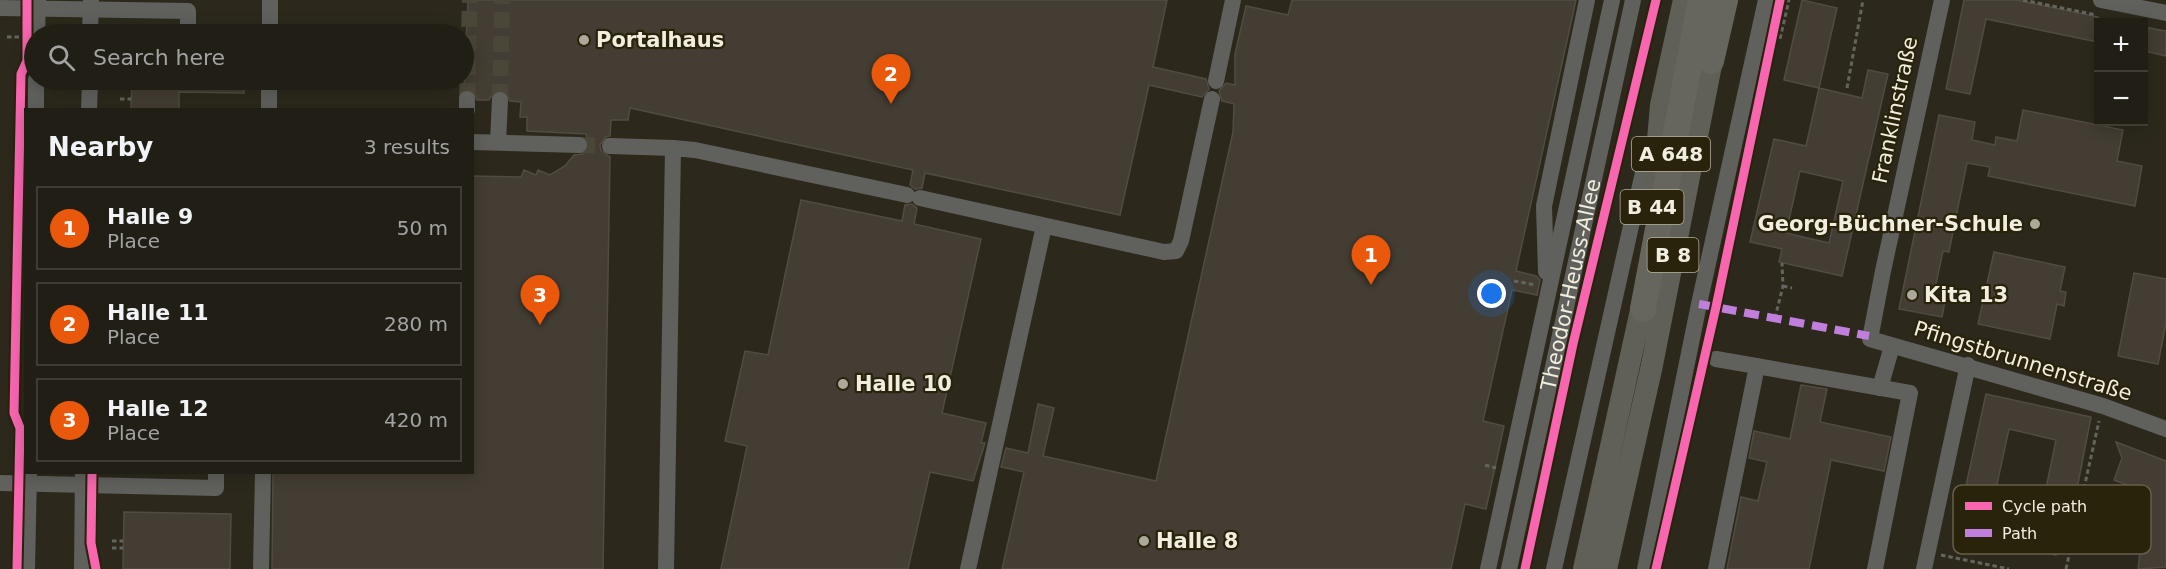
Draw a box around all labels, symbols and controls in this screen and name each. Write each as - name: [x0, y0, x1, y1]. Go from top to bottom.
- map controls: [2094, 18, 2148, 126]
- button: +: [2094, 18, 2148, 72]
- search box: [24, 24, 474, 90]
- place label: Portalhaus: [596, 28, 724, 52]
- marker: Portalhaus: [577, 33, 591, 47]
- street label: Franklinstraße: [1868, 34, 1922, 186]
- icon: search: [45, 41, 78, 74]
- text: Search here: [93, 45, 225, 70]
- pin: 2: [872, 54, 910, 104]
- button: −: [2094, 72, 2148, 126]
- text: Nearby: [48, 132, 153, 162]
- text: 3 results: [364, 135, 450, 159]
- road number: A 648: [1632, 137, 1710, 171]
- street label: Theodor-Heuss-Allee: [1536, 177, 1606, 394]
- road number: B 44: [1620, 190, 1684, 224]
- text: Halle 9: [107, 204, 193, 229]
- place label: Georg-Büchner-Schule: [1757, 212, 2023, 236]
- text: 1: [63, 216, 76, 240]
- text: 50 m: [397, 216, 448, 240]
- marker: Georg-Büchner-Schule: [2028, 217, 2042, 231]
- text: Place: [107, 229, 160, 253]
- pin: 1: [1352, 236, 1390, 285]
- road number: B 8: [1648, 238, 1698, 272]
- pin: 3: [520, 276, 560, 325]
- your location: [1477, 279, 1506, 308]
- place label: Kita 13: [1924, 283, 2008, 307]
- marker: Kita 13: [1905, 288, 1919, 302]
- text: Halle 11: [107, 300, 209, 325]
- text: 2: [63, 312, 76, 336]
- text: 280 m: [384, 312, 448, 336]
- street label: Pfingstbrunnenstraße: [1911, 316, 2135, 406]
- text: Place: [107, 325, 160, 349]
- place label: Halle 10: [855, 372, 952, 396]
- marker: Halle 10: [836, 377, 850, 391]
- text: Halle 12: [107, 396, 209, 421]
- text: 3: [63, 408, 76, 432]
- text: 420 m: [384, 408, 448, 432]
- text: Place: [107, 421, 160, 445]
- legend: [1953, 485, 2151, 554]
- text: Cycle path: [2002, 497, 2087, 516]
- text: Path: [2002, 524, 2037, 543]
- place label: Halle 8: [1156, 529, 1238, 553]
- marker: Halle 8: [1137, 534, 1151, 548]

